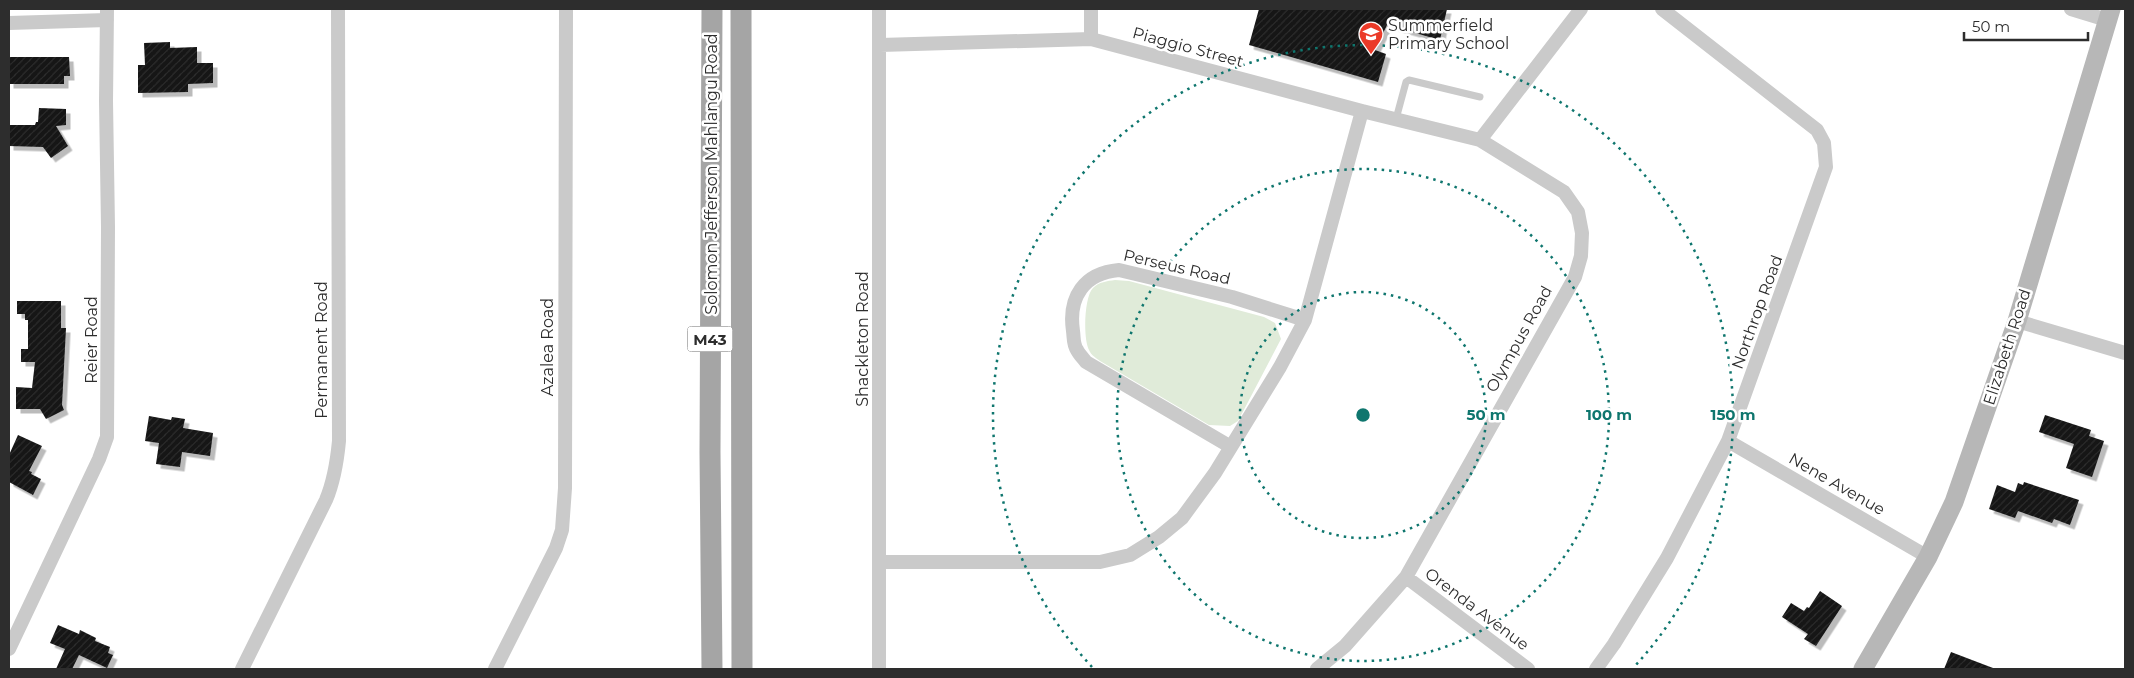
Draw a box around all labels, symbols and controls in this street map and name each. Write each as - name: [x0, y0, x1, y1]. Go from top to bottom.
- scale bar: [1964, 10, 2088, 42]
- place label: Summerfield Primary School: [1388, 16, 1509, 53]
- text: 50 m: [1972, 17, 2010, 36]
- school or university icon: Summerfield Primary School: [1358, 21, 1384, 55]
- street label: Piaggio Street: [1130, 23, 1246, 71]
- street label: Solomon Jefferson Mahlangu Road: [702, 33, 721, 315]
- street label: Perseus Road: [1122, 245, 1232, 289]
- street label: Northrop Road: [1728, 252, 1786, 372]
- street label: Shackleton Road: [853, 271, 872, 407]
- street label: Permanent Road: [312, 281, 331, 419]
- street label: Olympus Road: [1482, 282, 1556, 396]
- street label: Elizabeth Road: [1979, 287, 2035, 407]
- street label: Reier Road: [82, 296, 101, 384]
- street label: Azalea Road: [538, 298, 557, 396]
- road number: M43: [688, 326, 732, 352]
- text: 50 m: [1466, 405, 1506, 424]
- text: 100 m: [1586, 405, 1632, 424]
- text: 150 m: [1711, 405, 1755, 424]
- centre of rings: [1354, 406, 1372, 424]
- street label: Nene Avenue: [1786, 449, 1888, 519]
- street label: Orenda Avenue: [1421, 564, 1533, 654]

